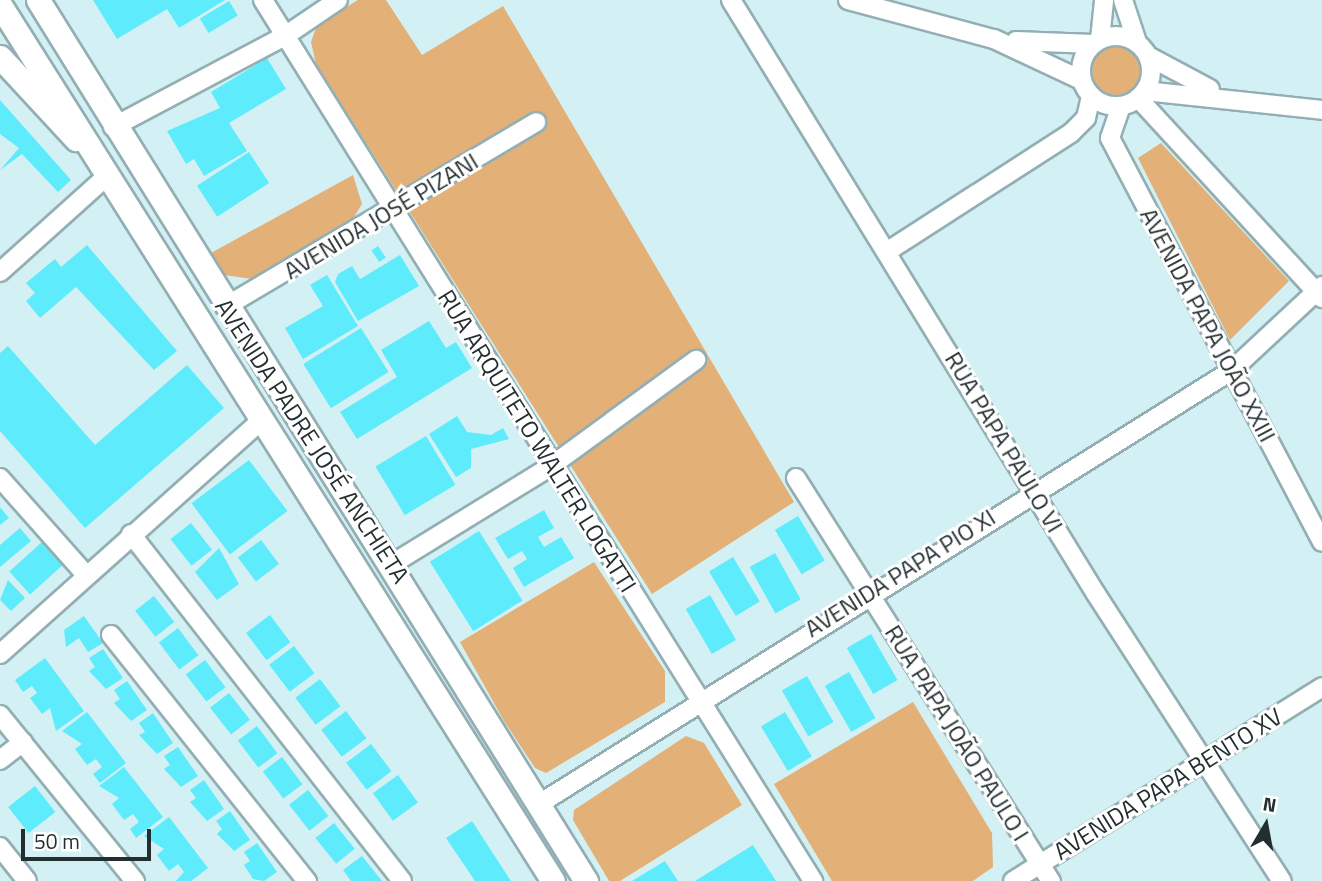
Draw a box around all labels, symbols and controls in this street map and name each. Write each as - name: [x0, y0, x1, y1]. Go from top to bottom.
- street label: AVENIDA JOSÉ PIZANI: [279, 147, 483, 285]
- street label: AVENIDA PAPA JOÃO XXIII: [1134, 203, 1282, 447]
- street label: RUA ARQUITETO WALTER LOGATTI: [432, 284, 642, 598]
- street label: AVENIDA PADRE JOSÉ ANCHIETA: [209, 293, 415, 589]
- street label: RUA PAPA PAULO VI: [939, 346, 1069, 538]
- street label: AVENIDA PAPA PIO XI: [799, 503, 1001, 643]
- street label: RUA PAPA JOÃO PAULO I: [879, 620, 1035, 846]
- street label: AVENIDA PAPA BENTO XV: [1049, 702, 1287, 866]
- north arrow: [1231, 790, 1301, 860]
- scale bar: [24, 814, 154, 858]
- text: 50 m: [34, 825, 80, 857]

